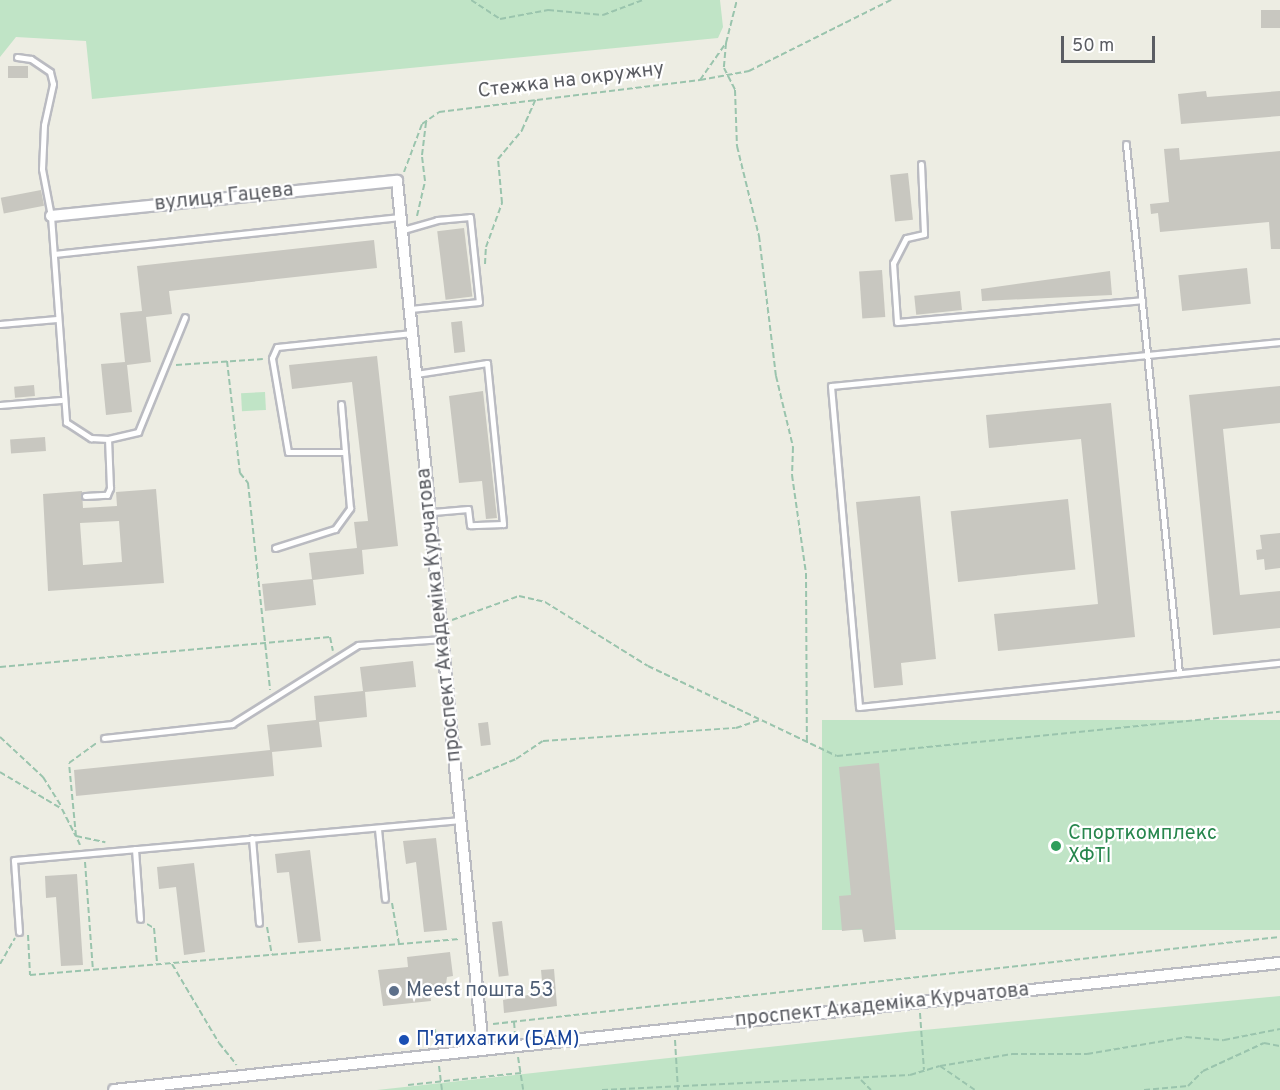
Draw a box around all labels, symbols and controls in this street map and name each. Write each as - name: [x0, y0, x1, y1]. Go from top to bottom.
- scale bar: [1064, 24, 1158, 62]
- text: 50 m: [1072, 35, 1114, 58]
- street label: Стежка на окружну: [476, 58, 666, 104]
- street label: вулиця Гацева: [153, 179, 295, 217]
- street label: проспект Академіка Курчатова: [413, 466, 467, 764]
- place label: Спорткомплекс ХФТІ: [1068, 822, 1217, 869]
- marker: Спорткомплекс ХФТІ: [1049, 839, 1063, 853]
- place label: Meest пошта 53: [406, 979, 553, 1003]
- street label: проспект Академіка Курчатова: [733, 979, 1031, 1033]
- marker: Meest пошта 53: [387, 984, 401, 998]
- place label: П'ятихатки (БАМ): [416, 1028, 580, 1052]
- marker: П'ятихатки (БАМ): [397, 1033, 411, 1047]

